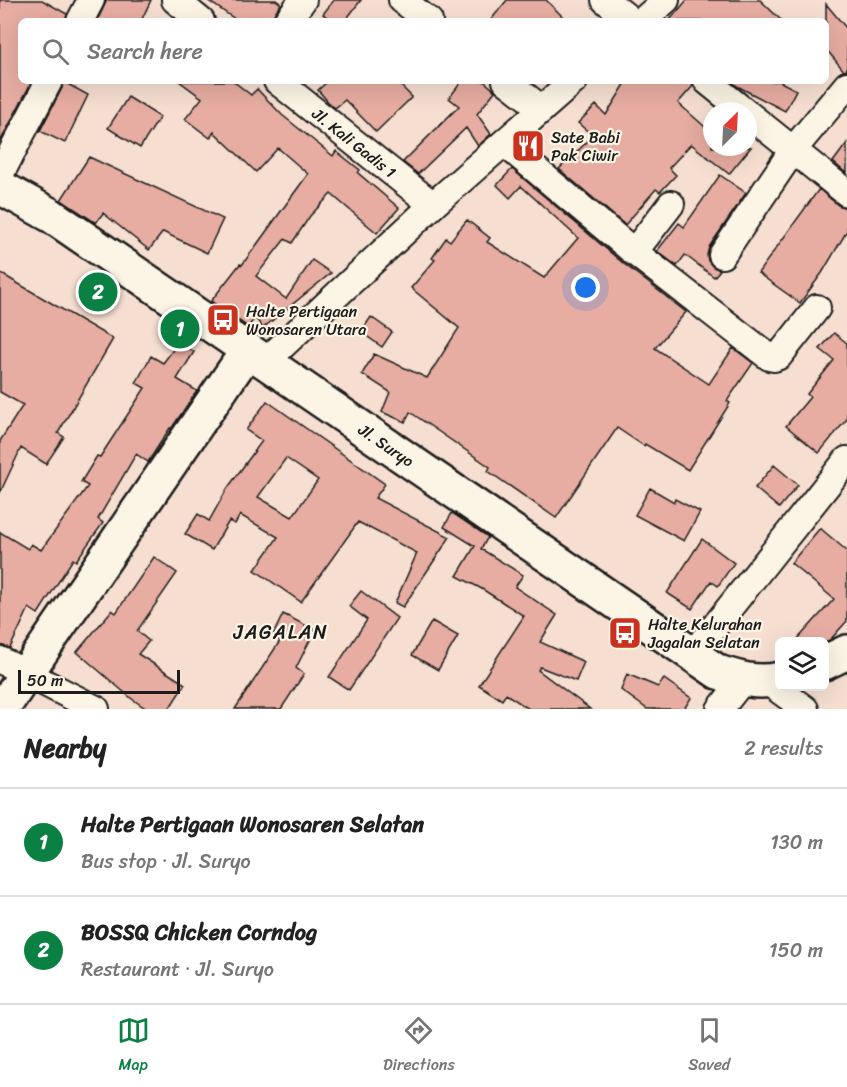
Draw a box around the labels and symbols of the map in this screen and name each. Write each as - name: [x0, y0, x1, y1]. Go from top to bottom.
- street label: Jl. Kali Gadis 1: [305, 99, 403, 186]
- north arrow: [703, 102, 757, 156]
- place label: Sate Babi Pak Ciwir: [551, 123, 620, 170]
- restaurant icon: Sate Babi Pak Ciwir: [510, 128, 546, 164]
- pin: 2: [78, 270, 118, 314]
- your location: [571, 273, 600, 302]
- place label: Halte Pertigaan Wonosaren Utara: [246, 297, 366, 344]
- bus stop icon: Halte Pertigaan Wonosaren Utara: [205, 302, 241, 338]
- pin: 1: [160, 306, 200, 352]
- street label: Jl. Suryo: [351, 415, 420, 475]
- place label: Halte Kelurahan Jagalan Selatan: [647, 610, 762, 657]
- district label: JAGALAN: [233, 615, 328, 650]
- bus stop icon: Halte Kelurahan Jagalan Selatan: [607, 615, 643, 651]
- scale bar: [18, 667, 180, 694]

